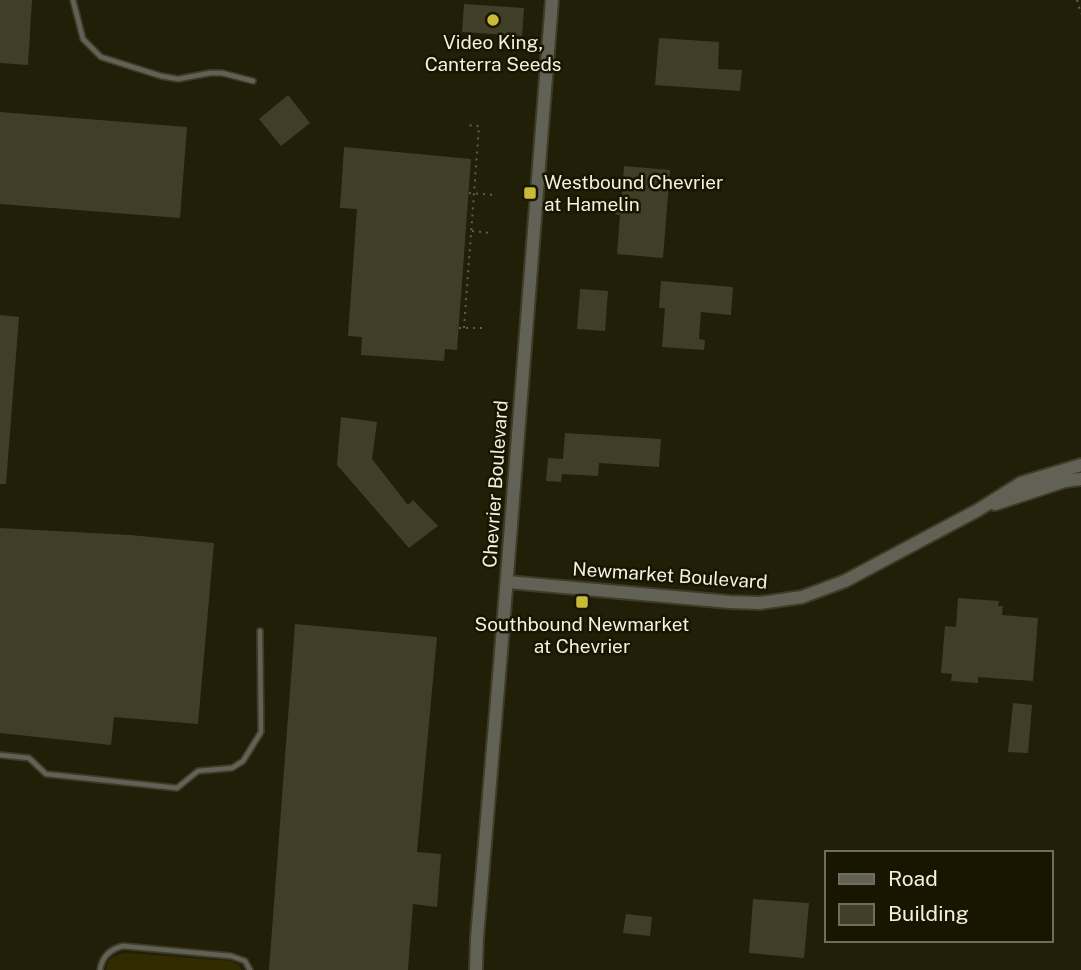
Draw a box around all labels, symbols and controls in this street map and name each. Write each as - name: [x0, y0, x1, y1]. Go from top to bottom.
- marker: Video King, Canterra Seeds: [485, 12, 501, 28]
- place label: Video King, Canterra Seeds: [425, 31, 561, 75]
- place label: Westbound Chevrier at Hamelin: [544, 171, 723, 215]
- marker: Westbound Chevrier at Hamelin: [522, 185, 538, 201]
- street label: Chevrier Boulevard: [478, 399, 512, 569]
- street label: Newmarket Boulevard: [572, 557, 768, 593]
- marker: Southbound Newmarket at Chevrier: [574, 594, 590, 610]
- place label: Southbound Newmarket at Chevrier: [475, 613, 689, 657]
- legend: [825, 851, 1053, 942]
- text: Road: [888, 866, 938, 891]
- text: Building: [888, 901, 969, 926]

